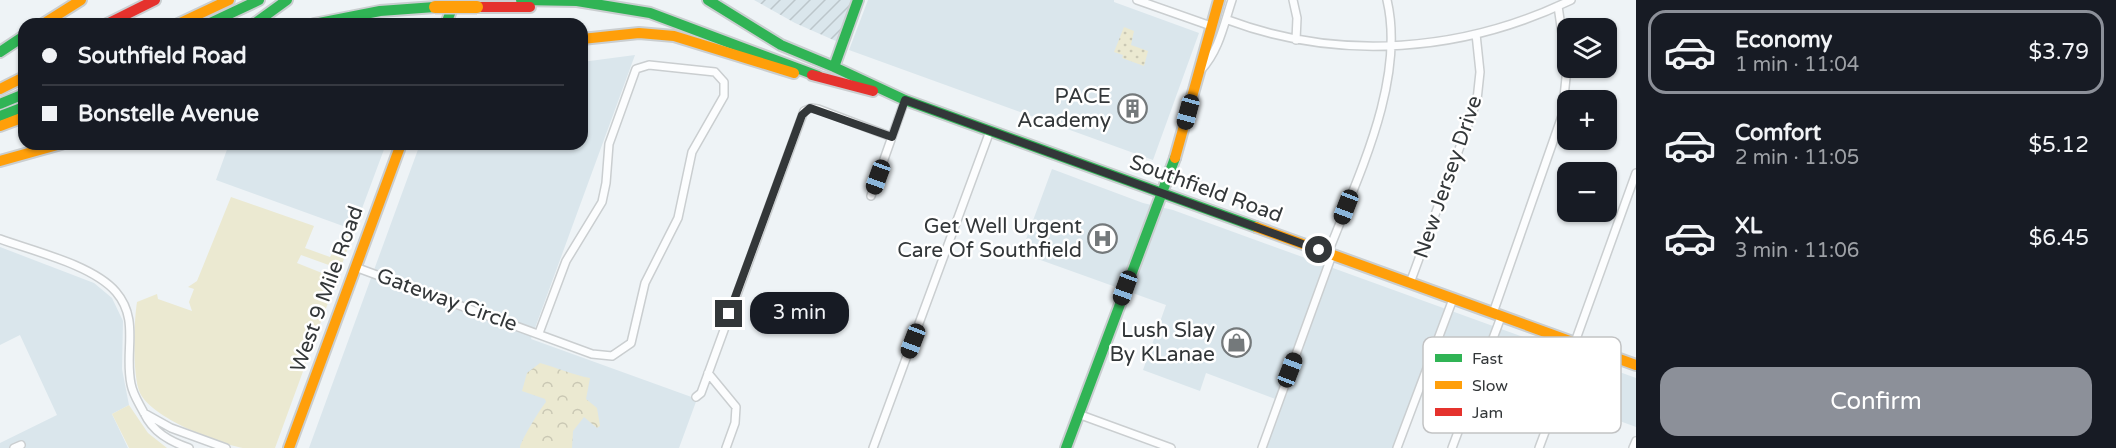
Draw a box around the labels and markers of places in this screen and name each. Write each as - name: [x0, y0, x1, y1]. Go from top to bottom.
- place label: PACE Academy: [1017, 84, 1111, 133]
- building icon: PACE Academy: [1116, 92, 1148, 124]
- place label: Get Well Urgent Care Of Southfield: [897, 214, 1082, 263]
- hospital icon: Get Well Urgent Care Of Southfield: [1087, 222, 1119, 254]
- place label: Lush Slay By KLanae: [1110, 318, 1215, 367]
- shop icon: Lush Slay By KLanae: [1220, 326, 1252, 358]

